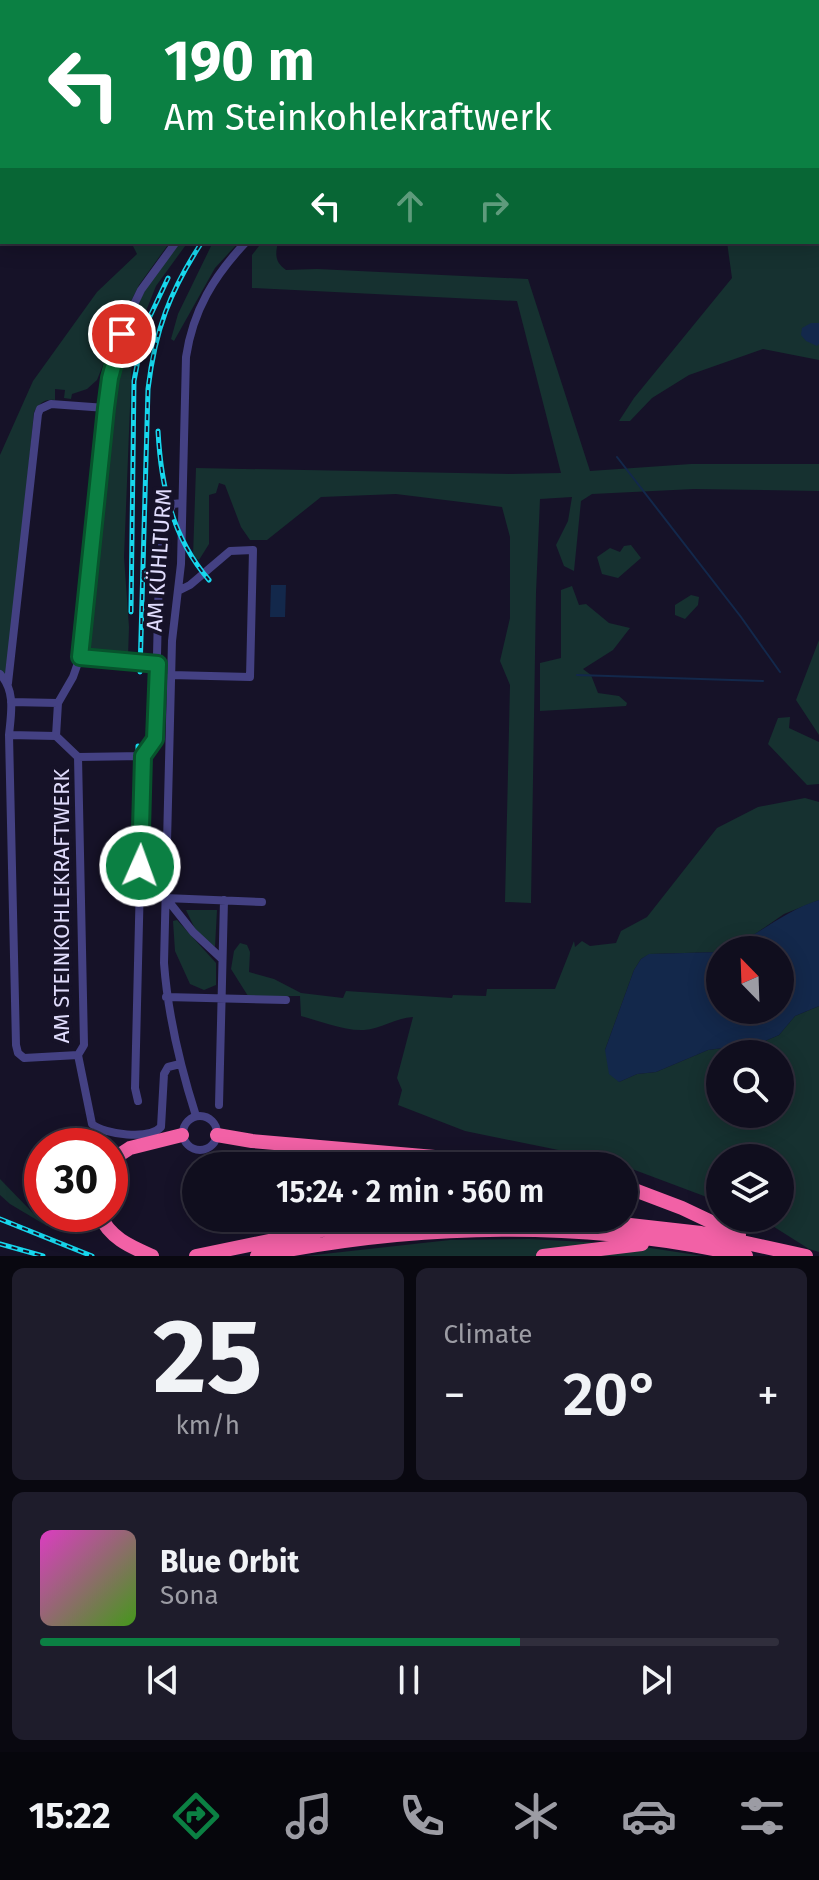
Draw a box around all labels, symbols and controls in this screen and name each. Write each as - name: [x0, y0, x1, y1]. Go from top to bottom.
- text: 190 m: [164, 28, 315, 95]
- icon: left: [32, 32, 136, 136]
- text: Am Steinkohlekraftwerk: [164, 96, 552, 140]
- icon: left: [304, 184, 348, 228]
- icon: ahead: [388, 184, 432, 228]
- icon: right: [472, 184, 516, 228]
- pin: [88, 300, 156, 368]
- icon: arrive: [100, 312, 144, 356]
- street label: AM KÜHLTURM: [141, 488, 177, 632]
- street label: AM STEINKOHLEKRAFTWERK: [48, 769, 75, 1043]
- position arrow: [98, 824, 182, 908]
- north arrow: [706, 936, 794, 1024]
- map controls: [706, 936, 794, 1232]
- button: search: [706, 1040, 794, 1128]
- speed limit sign: 30: [24, 1128, 128, 1232]
- button: layers: [706, 1144, 794, 1232]
- text: 15:24 · 2 min · 560 m: [276, 1174, 544, 1210]
- text: 25: [153, 1295, 263, 1420]
- text: Climate: [444, 1319, 532, 1350]
- text: 20°: [563, 1359, 660, 1431]
- text: −: [444, 1369, 466, 1422]
- text: +: [757, 1369, 779, 1422]
- text: km/h: [176, 1410, 240, 1441]
- text: Blue Orbit: [160, 1544, 299, 1580]
- text: Sona: [160, 1580, 219, 1611]
- icon: previous: [141, 1658, 185, 1702]
- icon: pause: [387, 1658, 431, 1702]
- icon: next: [634, 1658, 678, 1702]
- icon: directions: [168, 1788, 224, 1844]
- icon: music: [281, 1788, 337, 1844]
- icon: phone: [394, 1788, 450, 1844]
- icon: climate: [508, 1788, 564, 1844]
- icon: car: [621, 1788, 677, 1844]
- icon: filters: [734, 1788, 790, 1844]
- text: 15:22: [29, 1794, 111, 1838]

